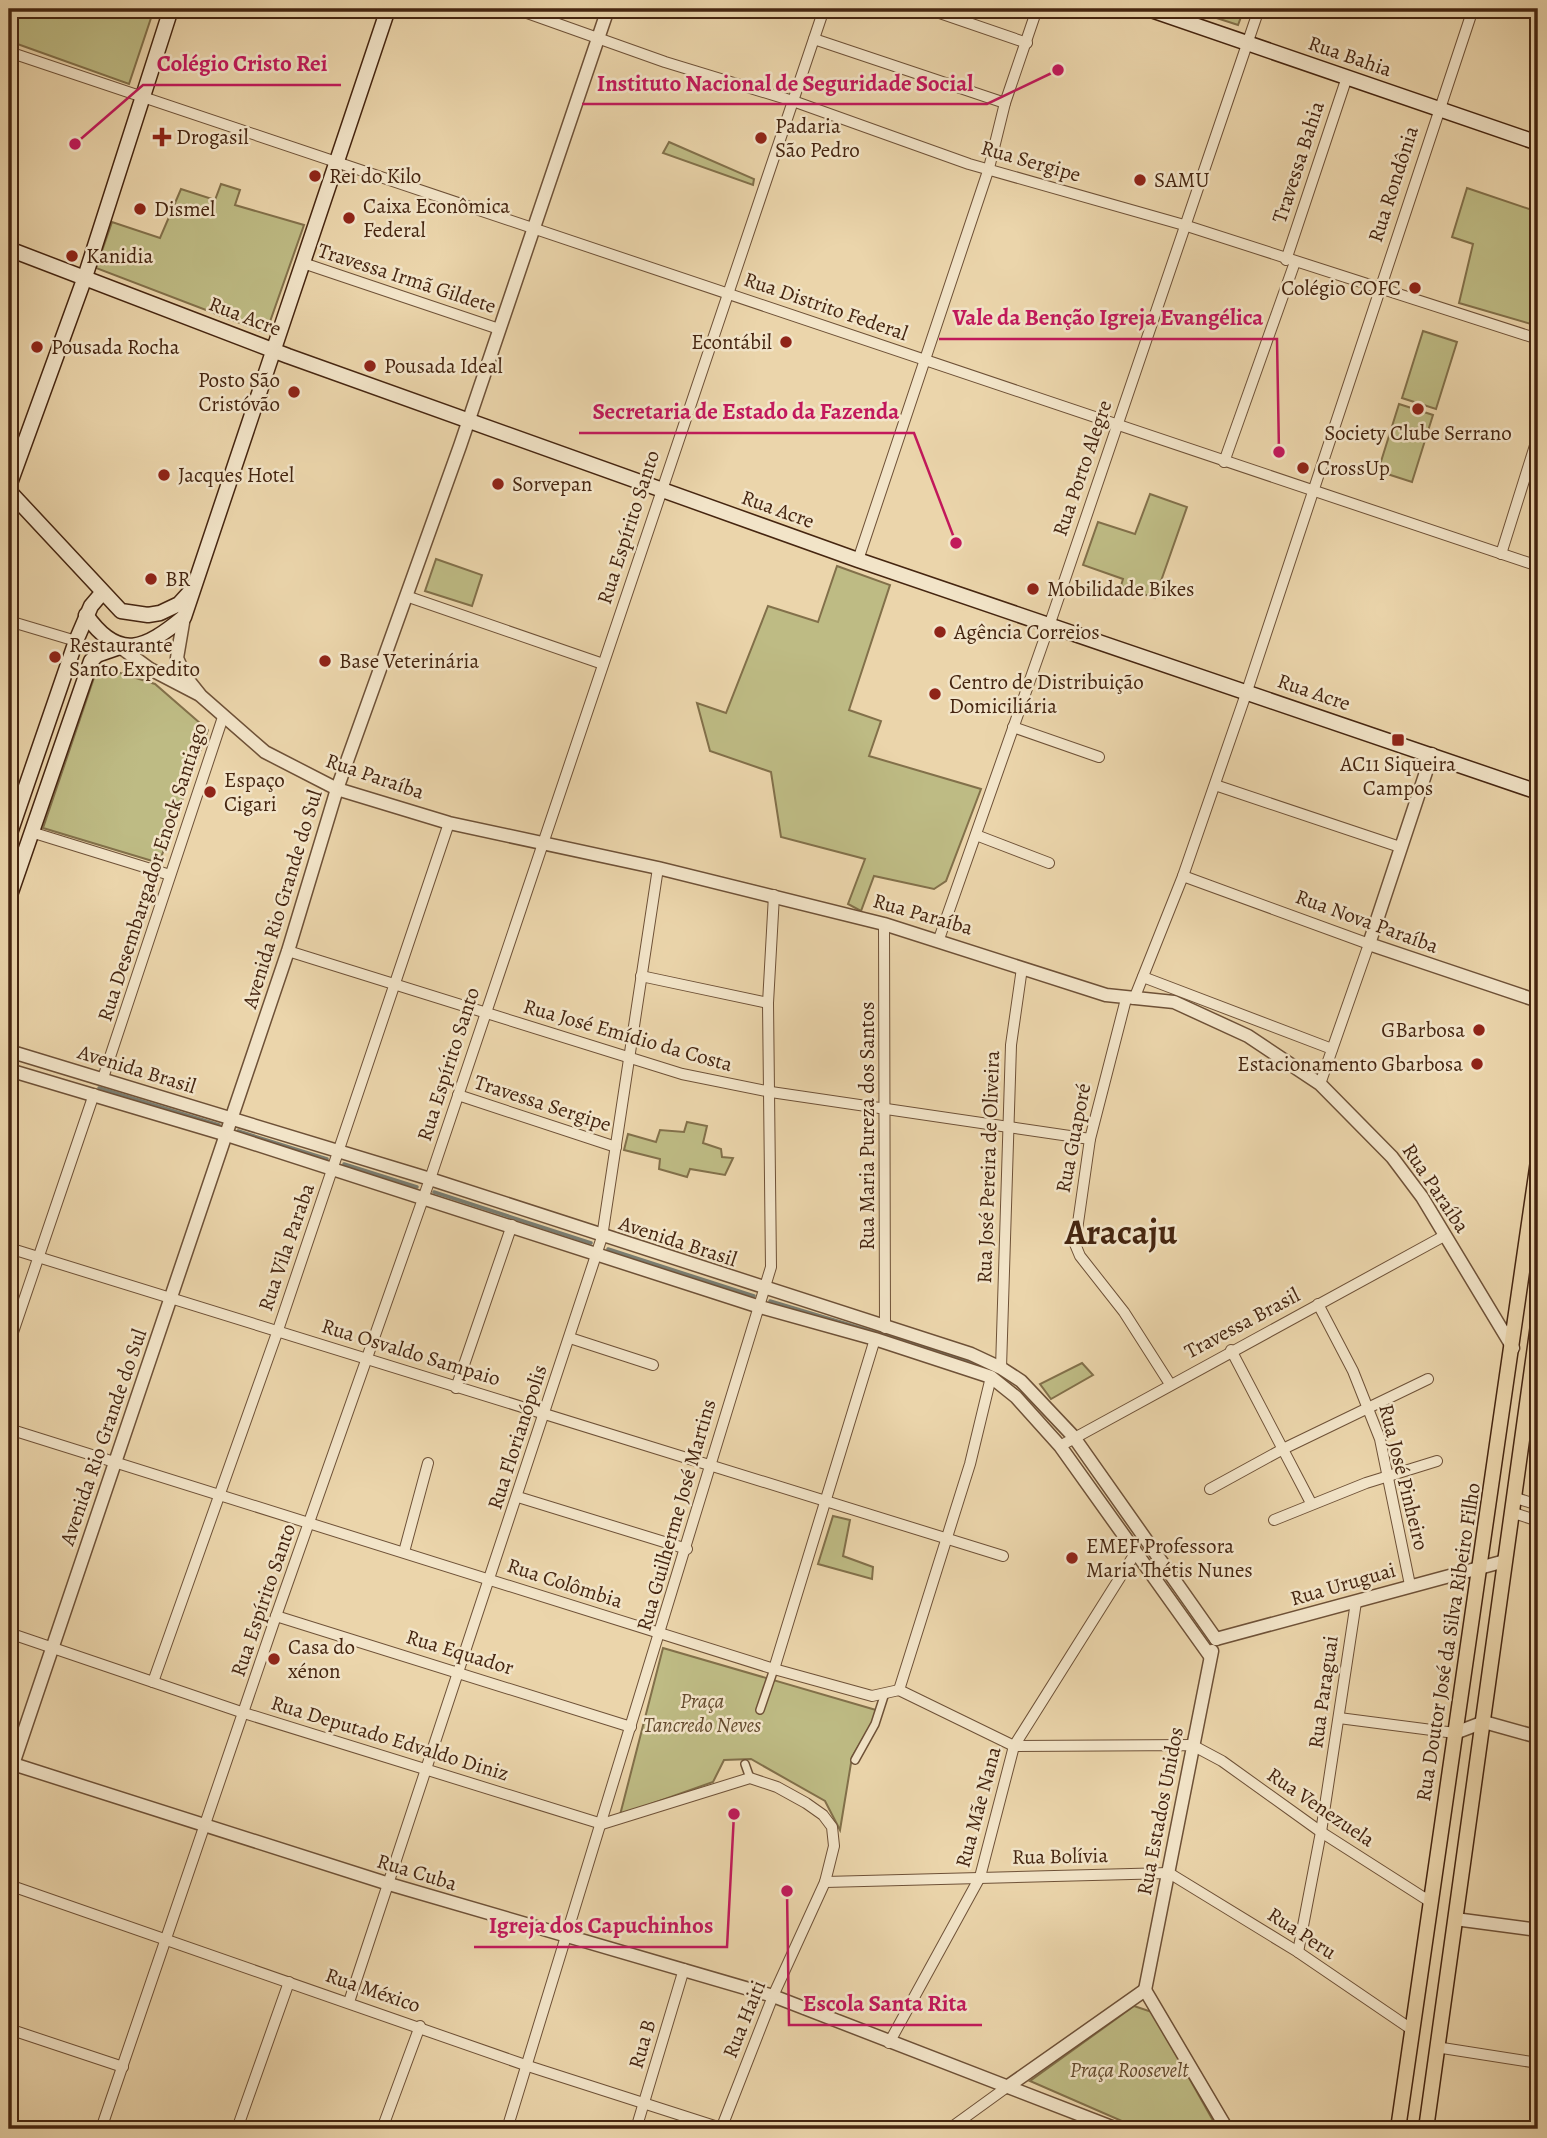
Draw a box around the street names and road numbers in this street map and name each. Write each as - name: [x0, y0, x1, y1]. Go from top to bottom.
- street label: Rua Bahia: [1304, 29, 1396, 83]
- street label: Travessa Bahia: [1265, 97, 1331, 227]
- street label: Rua Rondônia: [1361, 122, 1425, 246]
- street label: Rua Sergipe: [978, 133, 1084, 189]
- street label: Travessa Irmã Gildete: [314, 236, 500, 320]
- street label: Rua Distrito Federal: [740, 265, 912, 347]
- street label: Rua Acre: [205, 289, 285, 343]
- street label: Rua Porto Alegre: [1046, 396, 1118, 540]
- street label: Rua Espírito Santo: [590, 446, 666, 608]
- street label: Rua Acre: [738, 483, 818, 535]
- street label: Rua Acre: [1274, 666, 1354, 718]
- street label: Rua Desembargador Enock Santiago: [90, 719, 214, 1025]
- street label: Rua Paraíba: [322, 746, 428, 806]
- street label: Avenida Rio Grande do Sul: [235, 786, 329, 1013]
- street label: Rua Nova Paraíba: [1292, 882, 1443, 960]
- street label: Rua Paraíba: [870, 886, 976, 942]
- street label: Rua Espírito Santo: [410, 983, 486, 1145]
- street label: Rua José Emídio da Costa: [520, 992, 736, 1078]
- street label: Rua Maria Pureza dos Santos: [853, 1002, 881, 1250]
- street label: Avenida Brasil: [73, 1037, 200, 1100]
- street label: Rua José Pereira de Oliveira: [970, 1050, 1006, 1284]
- street label: Travessa Sergipe: [471, 1068, 615, 1138]
- street label: Rua Guaporé: [1049, 1081, 1097, 1195]
- street label: Rua Paraíba: [1396, 1138, 1476, 1238]
- street label: Rua Vila Paraba: [251, 1179, 321, 1315]
- street label: Avenida Brasil: [615, 1208, 741, 1273]
- street label: Travessa Brasil: [1179, 1281, 1305, 1365]
- street label: Rua Osvaldo Sampaio: [318, 1311, 504, 1393]
- street label: Avenida Rio Grande do Sul: [52, 1325, 153, 1550]
- street label: Rua Florianópolis: [480, 1361, 554, 1513]
- street label: Rua Guilherme José Martins: [629, 1396, 723, 1634]
- street label: Rua José Pinheiro: [1372, 1401, 1436, 1553]
- street label: Rua Doutor José da Silva Ribeiro Filho: [1409, 1481, 1487, 1803]
- street label: Rua Espírito Santo: [224, 1520, 302, 1680]
- street label: Rua Colômbia: [504, 1551, 627, 1615]
- street label: Rua Uruguai: [1287, 1556, 1399, 1612]
- street label: Rua Equador: [403, 1622, 517, 1682]
- street label: Rua Paraguai: [1301, 1634, 1345, 1750]
- street label: Rua Deputado Edvaldo Diniz: [268, 1688, 512, 1788]
- street label: Rua Estados Unidos: [1130, 1724, 1190, 1898]
- street label: Rua Mãe Nana: [948, 1743, 1008, 1871]
- street label: Rua Venezuela: [1262, 1761, 1381, 1854]
- street label: Rua Bolívia: [1012, 1841, 1109, 1871]
- street label: Rua Cuba: [373, 1847, 461, 1898]
- street label: Rua Peru: [1262, 1900, 1342, 1966]
- street label: Rua México: [322, 1961, 424, 2019]
- street label: Rua Haiti: [716, 1976, 772, 2062]
- street label: Rua B: [622, 2016, 662, 2072]

